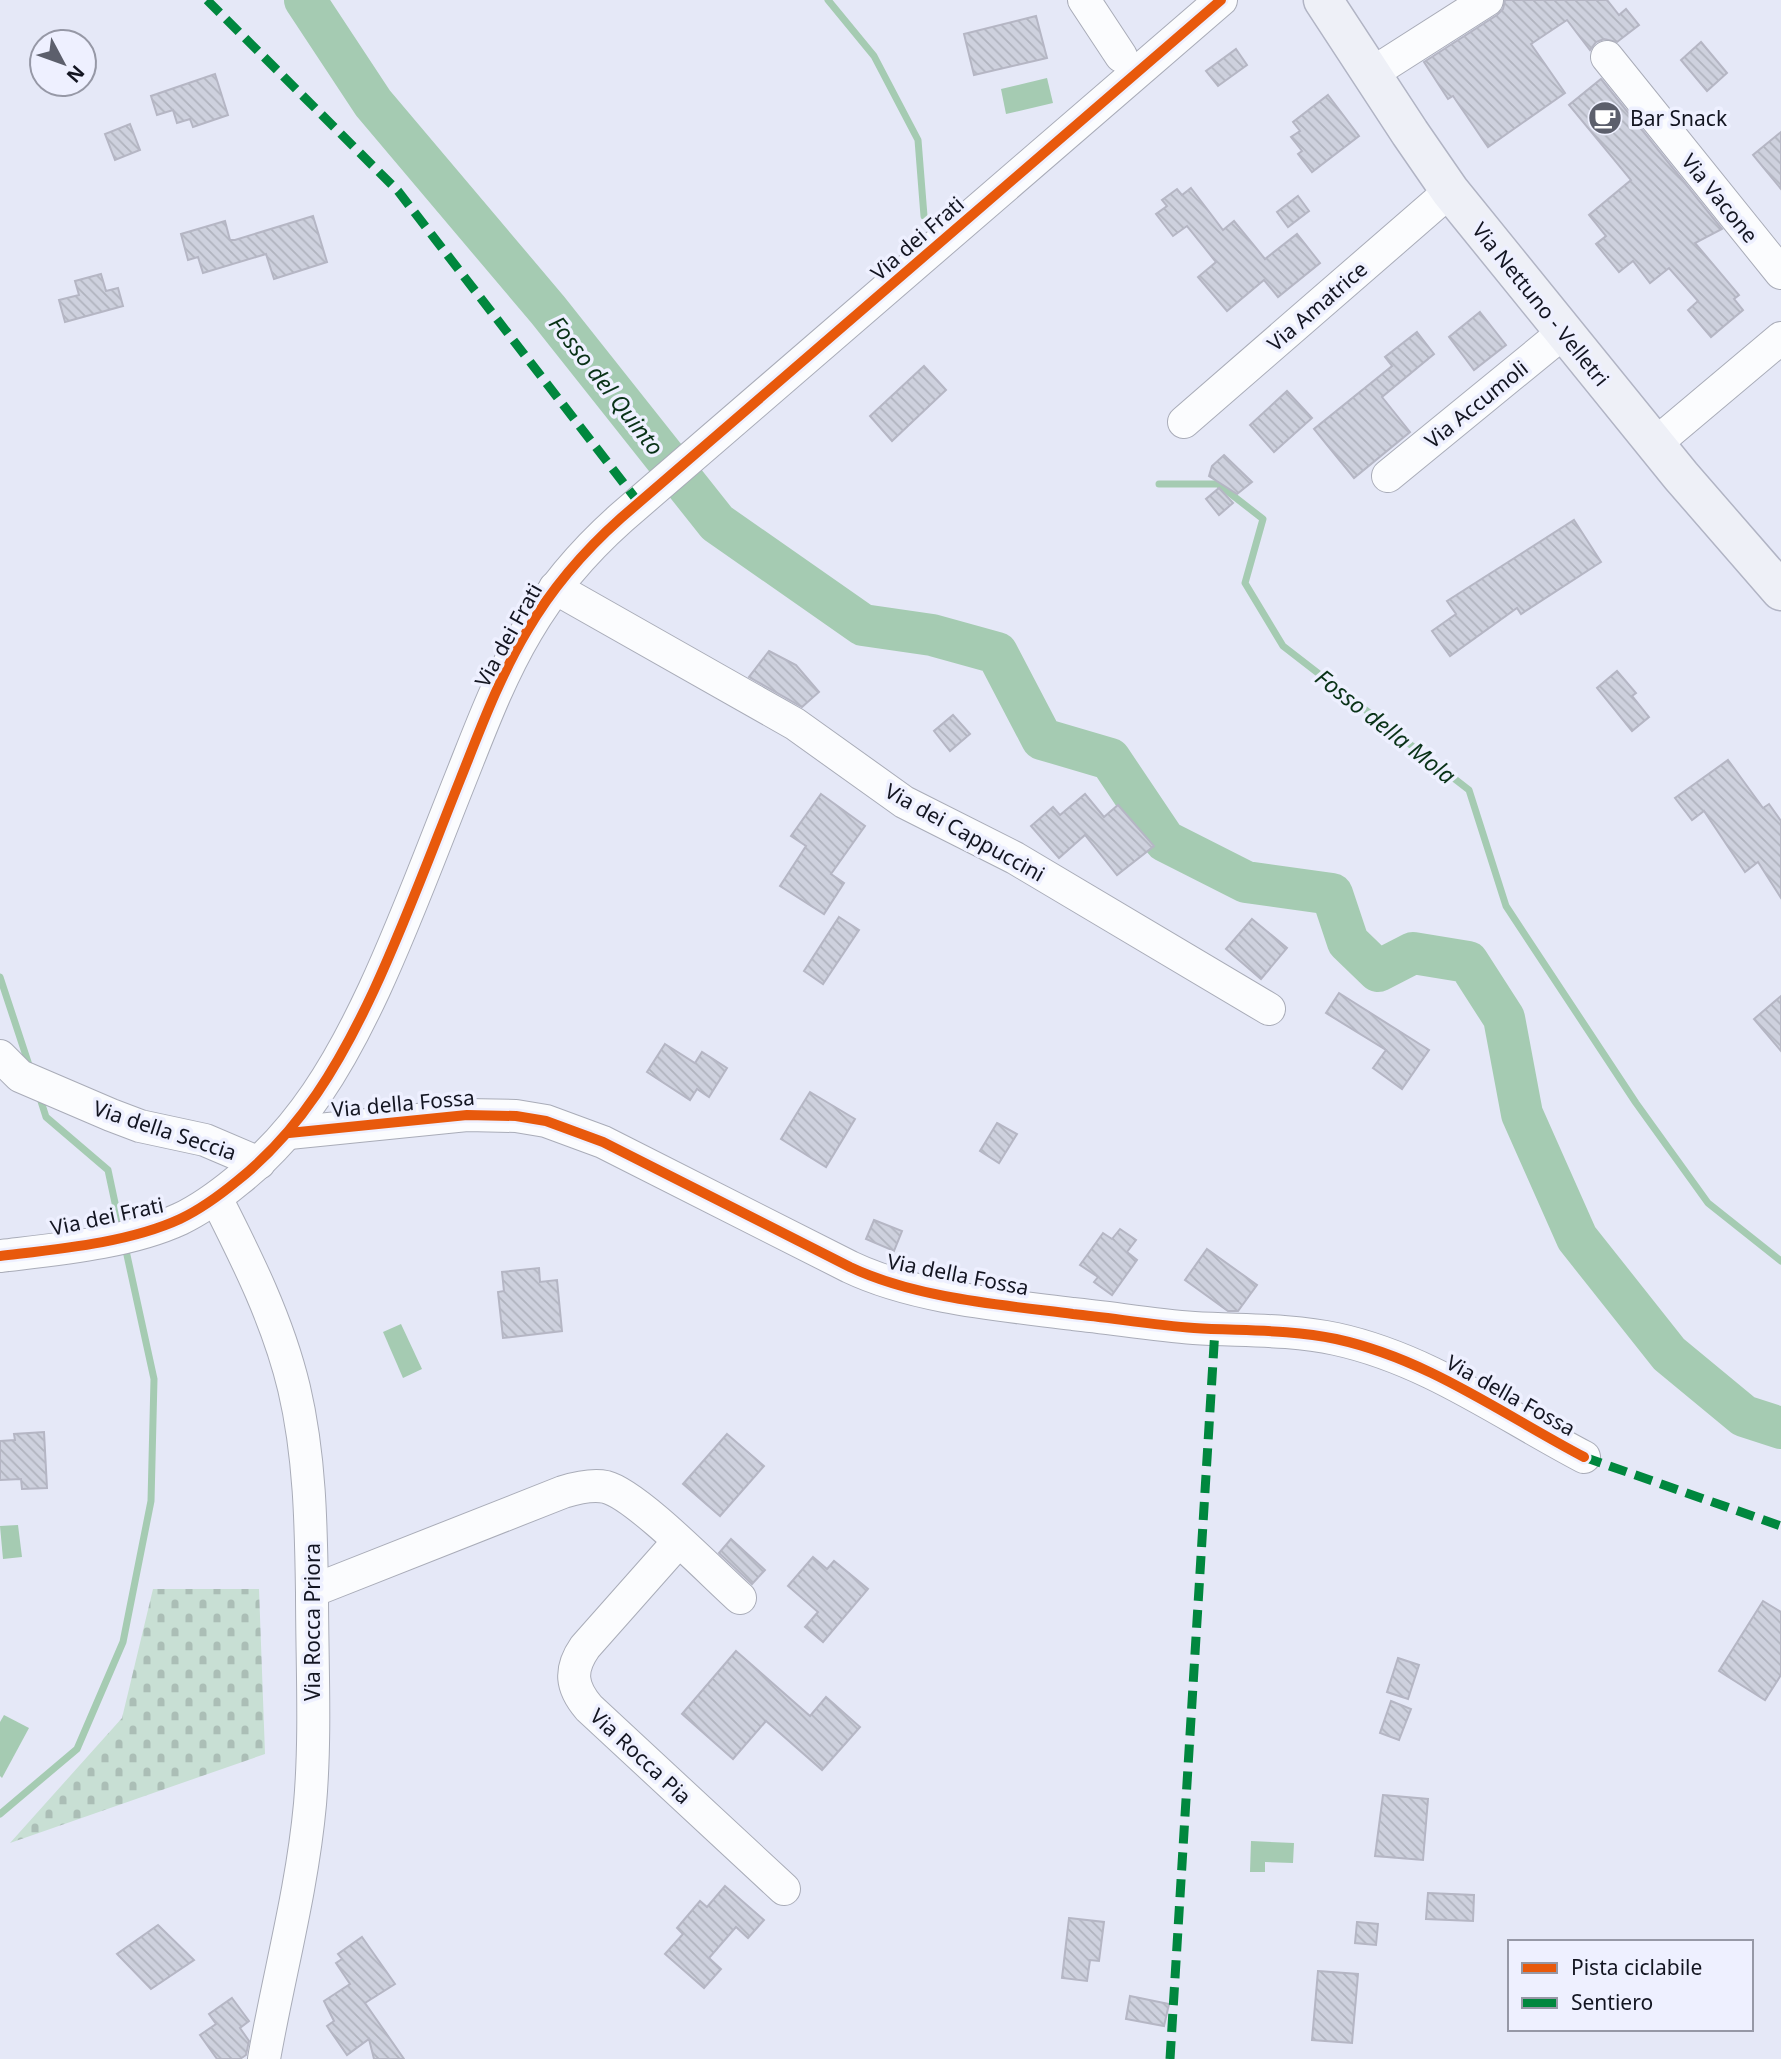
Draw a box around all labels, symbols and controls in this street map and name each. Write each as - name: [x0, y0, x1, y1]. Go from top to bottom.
- north arrow: [28, 28, 98, 98]
- text: N: [61, 60, 91, 89]
- cafe icon: Bar Snack: [1586, 99, 1624, 137]
- place label: Bar Snack: [1630, 104, 1728, 132]
- street label: Via Vacone: [1676, 148, 1764, 248]
- street label: Via dei Frati: [864, 190, 970, 286]
- street label: Via Nettuno - Velletri: [1466, 216, 1616, 392]
- street label: Via Amatrice: [1261, 255, 1373, 357]
- water label: Fosso del Quinto: [542, 308, 672, 462]
- street label: Via Accumoli: [1419, 354, 1533, 454]
- street label: Via dei Frati: [468, 578, 548, 692]
- water label: Fosso della Mola: [1309, 661, 1463, 791]
- street label: Via dei Cappuccini: [880, 776, 1050, 888]
- street label: Via della Fossa: [330, 1083, 476, 1123]
- street label: Via della Seccia: [90, 1094, 240, 1166]
- street label: Via dei Frati: [48, 1190, 166, 1242]
- street label: Via della Fossa: [885, 1247, 1031, 1301]
- street label: Via della Fossa: [1441, 1348, 1581, 1442]
- street label: Via Rocca Priora: [298, 1543, 326, 1701]
- street label: Via Rocca Pia: [585, 1702, 697, 1810]
- legend: [1508, 1940, 1753, 2031]
- text: Pista ciclabile: [1571, 1953, 1702, 1981]
- text: Sentiero: [1571, 1988, 1653, 2016]

